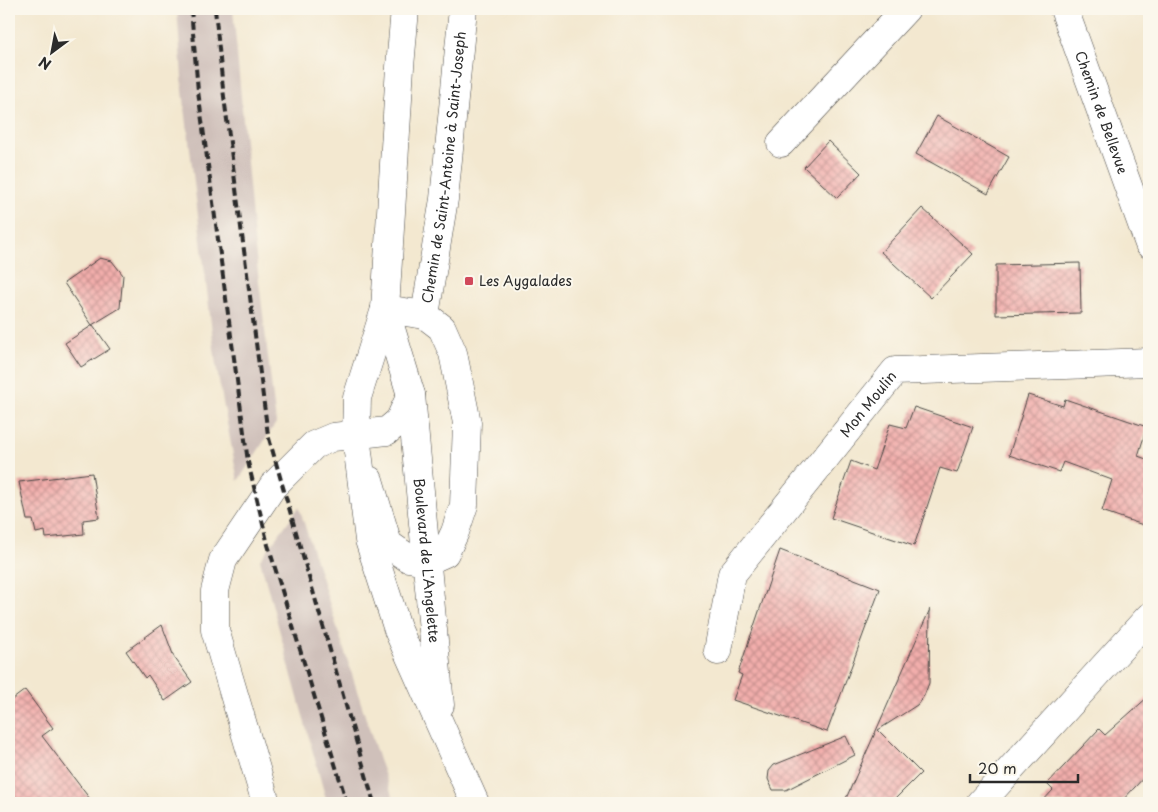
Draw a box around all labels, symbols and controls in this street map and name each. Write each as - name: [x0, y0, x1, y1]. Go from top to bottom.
- north arrow: [28, 28, 78, 78]
- street label: Chemin de Saint-Antoine à Saint-Joseph: [416, 30, 471, 305]
- street label: Chemin de Bellevue: [1070, 48, 1134, 177]
- text: N: [35, 52, 55, 75]
- place label: Les Aygalades: [479, 270, 572, 291]
- marker: Les Aygalades: [463, 275, 475, 287]
- street label: Mon Moulin: [835, 366, 901, 442]
- street label: Boulevard de L'Angelette: [409, 477, 445, 644]
- scale bar: [970, 752, 1078, 784]
- text: 20 m: [978, 756, 1017, 779]

